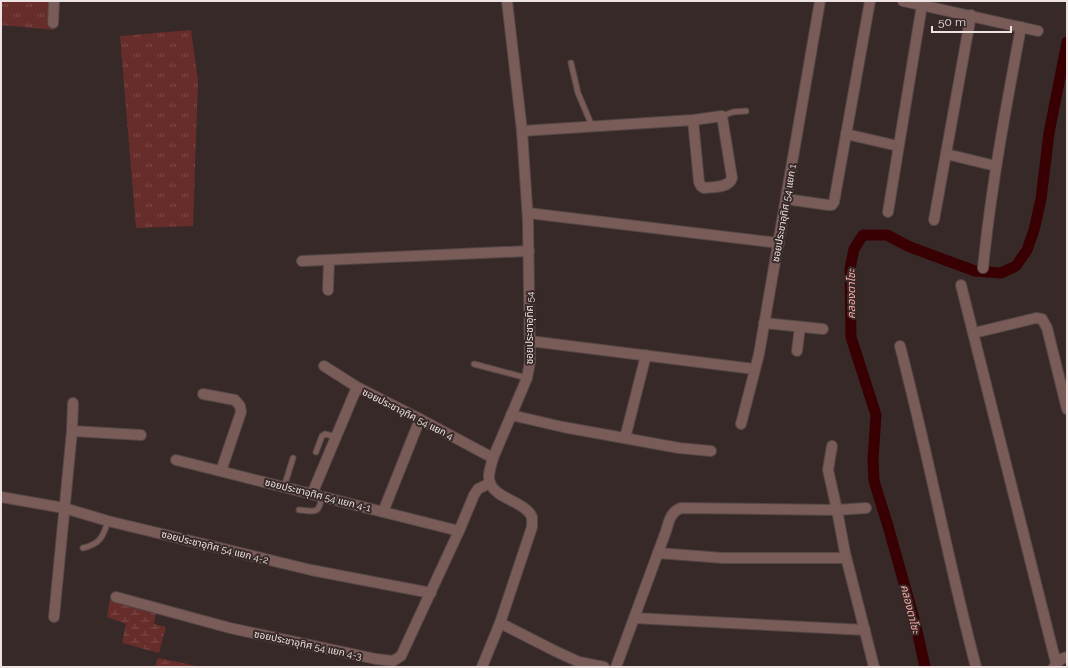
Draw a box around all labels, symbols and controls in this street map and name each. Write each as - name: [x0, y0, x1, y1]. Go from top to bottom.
- scale bar: [932, 8, 1011, 34]
- text: 50 m: [938, 15, 966, 29]
- street label: ซอยประชาอุทิศ 54 แยก 1: [770, 162, 799, 263]
- water label: คลองตาโซะ: [845, 268, 858, 319]
- street label: ซอยประชาอุทิศ 54: [524, 291, 536, 364]
- street label: ซอยประชาอุทิศ 54 แยก 4: [360, 386, 456, 443]
- street label: ซอยประชาอุทิศ 54 แยก 4-1: [264, 476, 373, 515]
- street label: ซอยประชาอุทิศ 54 แยก 4-2: [160, 528, 270, 567]
- water label: คลองตาโซะ: [898, 583, 923, 636]
- street label: ซอยประชาอุทิศ 54 แยก 4-3: [253, 628, 363, 663]

